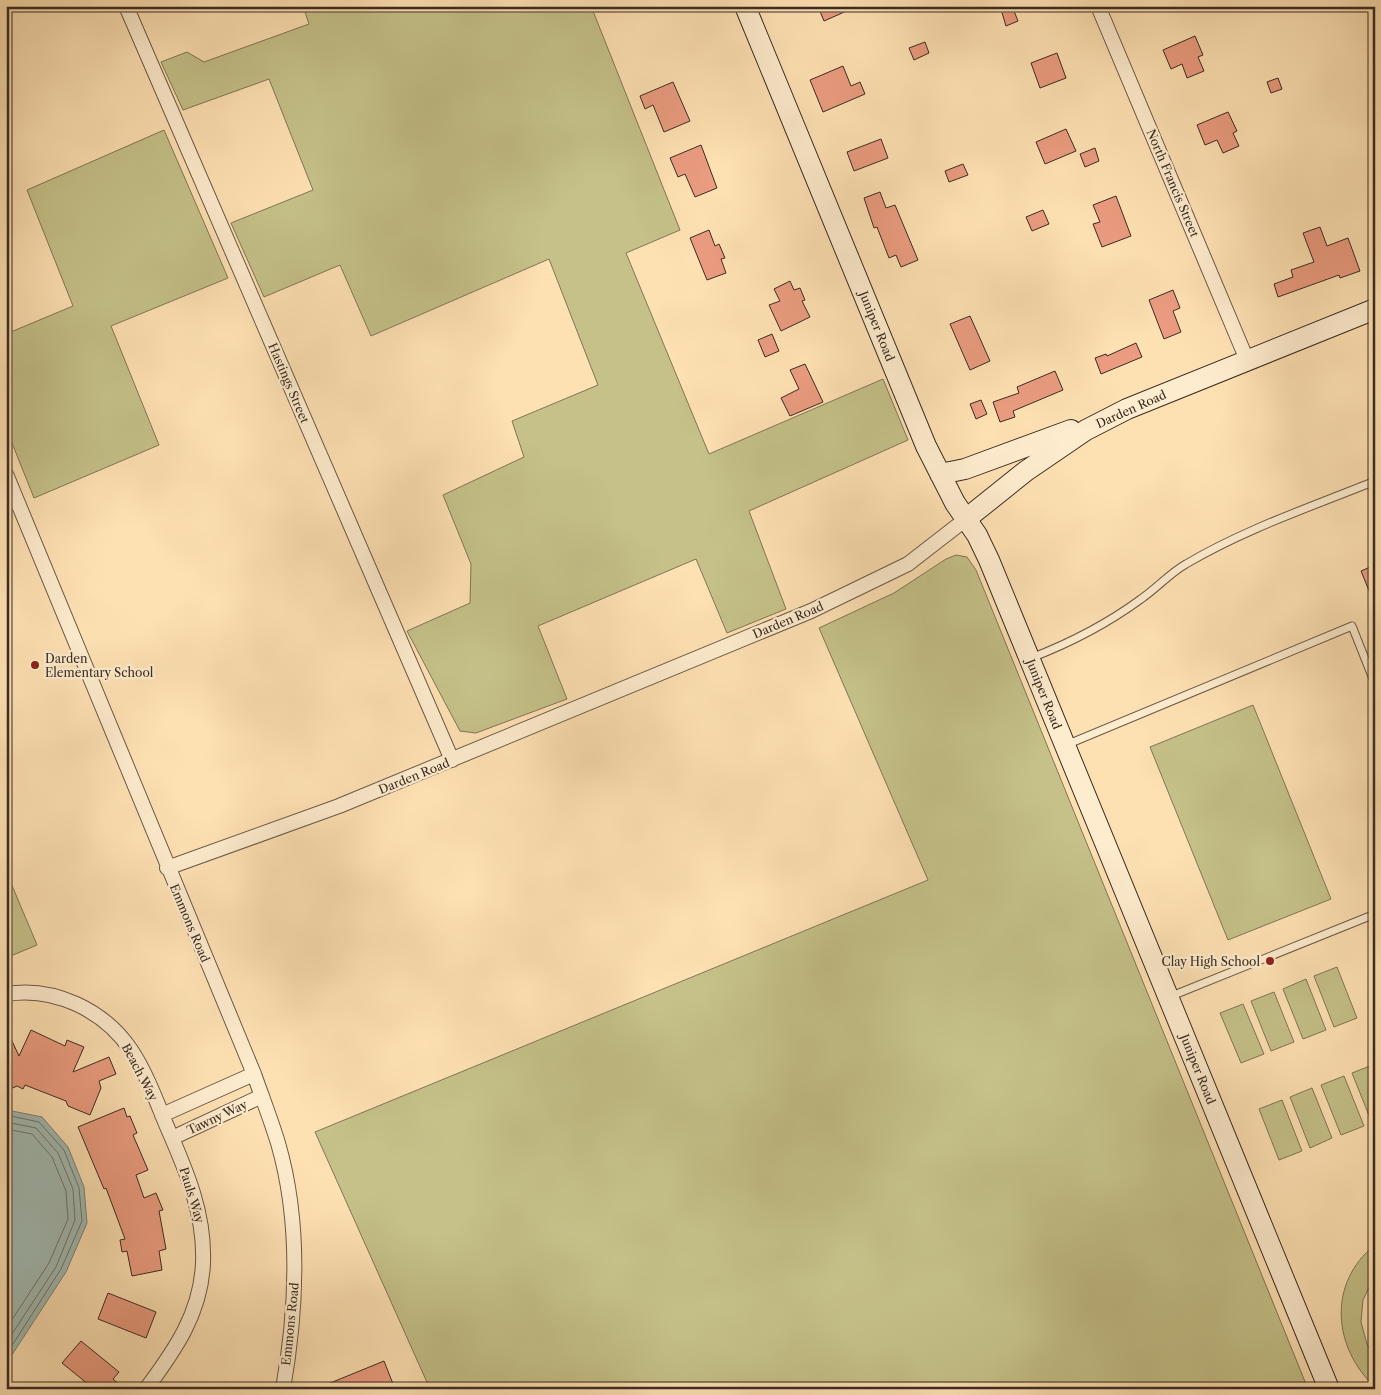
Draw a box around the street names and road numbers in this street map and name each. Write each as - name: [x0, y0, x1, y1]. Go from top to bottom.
- street label: North Francis Street: [1143, 127, 1203, 240]
- street label: Juniper Road: [855, 287, 898, 364]
- street label: Hastings Street: [265, 341, 313, 426]
- street label: Darden Road: [1094, 387, 1169, 431]
- street label: Darden Road: [750, 598, 826, 642]
- street label: Juniper Road: [1022, 655, 1065, 732]
- street label: Darden Road: [376, 755, 452, 797]
- street label: Emmons Road: [167, 882, 214, 965]
- street label: Juniper Road: [1176, 1030, 1219, 1107]
- street label: Beach Way: [119, 1041, 162, 1104]
- street label: Tawny Way: [184, 1096, 250, 1137]
- street label: Pauls Way: [176, 1165, 208, 1225]
- street label: Emmons Road: [278, 1281, 302, 1366]

